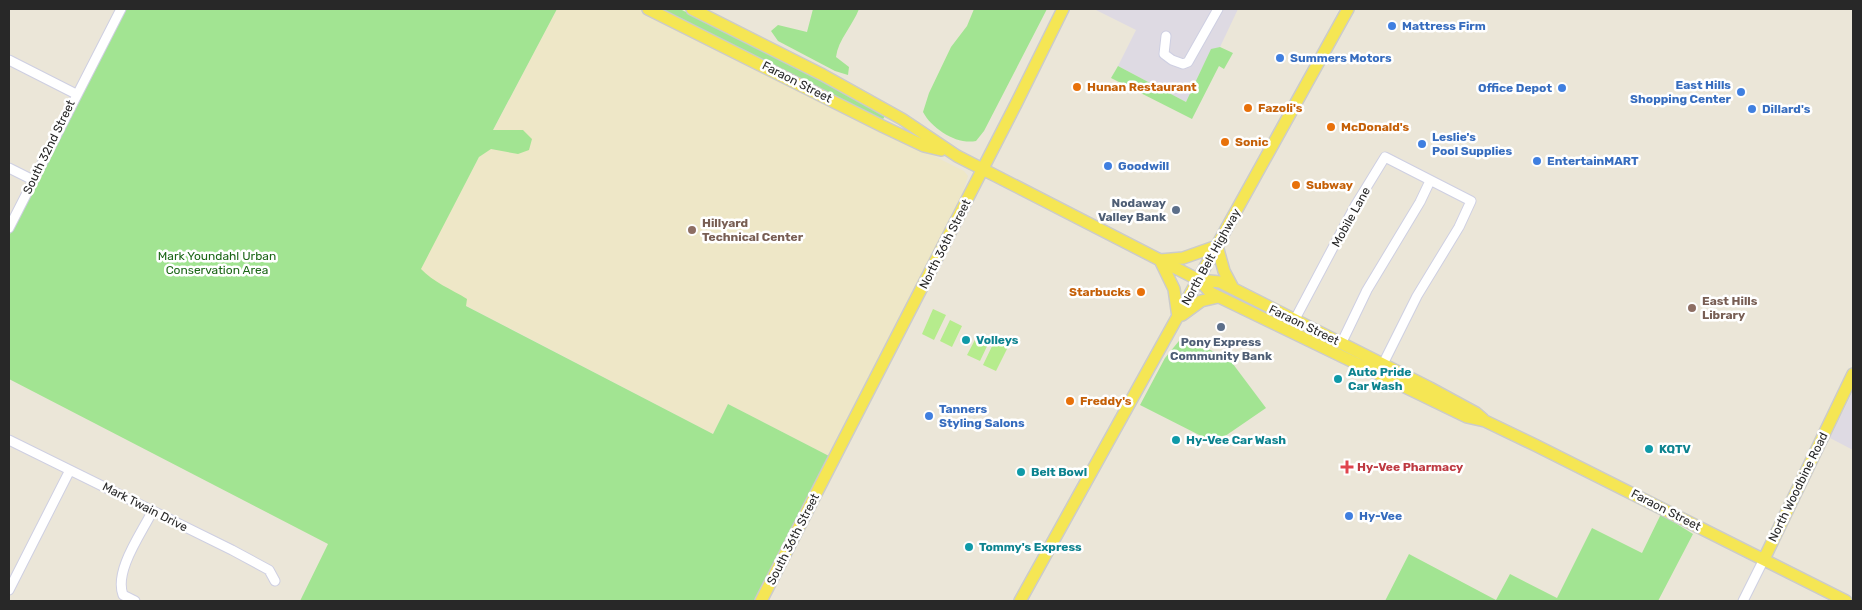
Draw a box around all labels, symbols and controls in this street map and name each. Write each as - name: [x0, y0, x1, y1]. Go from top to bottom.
- place label: Mattress Firm: [1402, 19, 1486, 33]
- marker: Mattress Firm: [1386, 20, 1398, 32]
- place label: Summers Motors: [1290, 51, 1392, 65]
- marker: Summers Motors: [1274, 52, 1286, 64]
- street label: Faraon Street: [760, 58, 834, 106]
- place label: East Hills Shopping Center: [1630, 78, 1732, 106]
- place label: Hunan Restaurant: [1087, 80, 1197, 94]
- marker: Hunan Restaurant: [1071, 81, 1083, 93]
- place label: Office Depot: [1478, 81, 1552, 95]
- marker: Office Depot: [1556, 82, 1568, 94]
- marker: East Hills Shopping Center: [1735, 86, 1747, 98]
- street label: South 32nd Street: [20, 97, 78, 196]
- place label: Fazoli's: [1258, 101, 1303, 115]
- marker: Fazoli's: [1242, 102, 1254, 114]
- place label: Dillard's: [1762, 102, 1811, 116]
- marker: Dillard's: [1746, 103, 1758, 115]
- place label: McDonald's: [1341, 120, 1409, 134]
- marker: McDonald's: [1325, 121, 1337, 133]
- place label: Leslie's Pool Supplies: [1432, 130, 1512, 158]
- place label: Sonic: [1235, 135, 1269, 149]
- marker: Sonic: [1219, 136, 1231, 148]
- marker: Leslie's Pool Supplies: [1416, 138, 1428, 150]
- place label: EntertainMART: [1547, 154, 1639, 168]
- marker: EntertainMART: [1531, 155, 1543, 167]
- place label: Goodwill: [1118, 159, 1169, 173]
- marker: Goodwill: [1102, 160, 1114, 172]
- place label: Subway: [1306, 178, 1353, 192]
- marker: Subway: [1290, 179, 1302, 191]
- street label: Mobile Lane: [1329, 184, 1373, 249]
- place label: Nodaway Valley Bank: [1098, 196, 1166, 224]
- street label: North 36th Street: [916, 197, 974, 291]
- marker: Nodaway Valley Bank: [1170, 204, 1182, 216]
- street label: North Belt Highway: [1179, 206, 1244, 308]
- place label: Hillyard Technical Center: [702, 216, 804, 244]
- marker: Hillyard Technical Center: [686, 224, 698, 236]
- park label: Mark Youndahl Urban Conservation Area: [158, 249, 276, 277]
- place label: Starbucks: [1069, 285, 1131, 299]
- marker: Starbucks: [1135, 286, 1147, 298]
- place label: East Hills Library: [1702, 294, 1758, 322]
- street label: Faraon Street: [1267, 302, 1342, 348]
- marker: East Hills Library: [1686, 302, 1698, 314]
- marker: Pony Express Community Bank: [1215, 321, 1227, 333]
- place label: Volleys: [976, 333, 1019, 347]
- marker: Volleys: [960, 334, 972, 346]
- place label: Pony Express Community Bank: [1170, 335, 1272, 363]
- place label: Auto Pride Car Wash: [1348, 365, 1411, 393]
- marker: Auto Pride Car Wash: [1332, 373, 1344, 385]
- place label: Freddy's: [1080, 394, 1132, 408]
- marker: Freddy's: [1064, 395, 1076, 407]
- place label: Tanners Styling Salons: [939, 402, 1025, 430]
- marker: Tanners Styling Salons: [923, 410, 935, 422]
- street label: North Woodbine Road: [1765, 430, 1831, 544]
- place label: Hy-Vee Car Wash: [1186, 433, 1286, 447]
- marker: Hy-Vee Car Wash: [1170, 434, 1182, 446]
- place label: KQTV: [1659, 442, 1692, 456]
- marker: KQTV: [1643, 443, 1655, 455]
- place label: Hy-Vee Pharmacy: [1357, 460, 1463, 474]
- marker: Hy-Vee Pharmacy: [1341, 461, 1353, 473]
- place label: Belt Bowl: [1031, 465, 1087, 479]
- marker: Belt Bowl: [1015, 466, 1027, 478]
- street label: Mark Twain Drive: [100, 480, 190, 535]
- street label: Faraon Street: [1629, 486, 1703, 534]
- street label: South 36th Street: [764, 491, 822, 587]
- place label: Hy-Vee: [1359, 509, 1402, 523]
- marker: Hy-Vee: [1343, 510, 1355, 522]
- place label: Tommy's Express: [979, 540, 1082, 554]
- marker: Tommy's Express: [963, 541, 975, 553]

